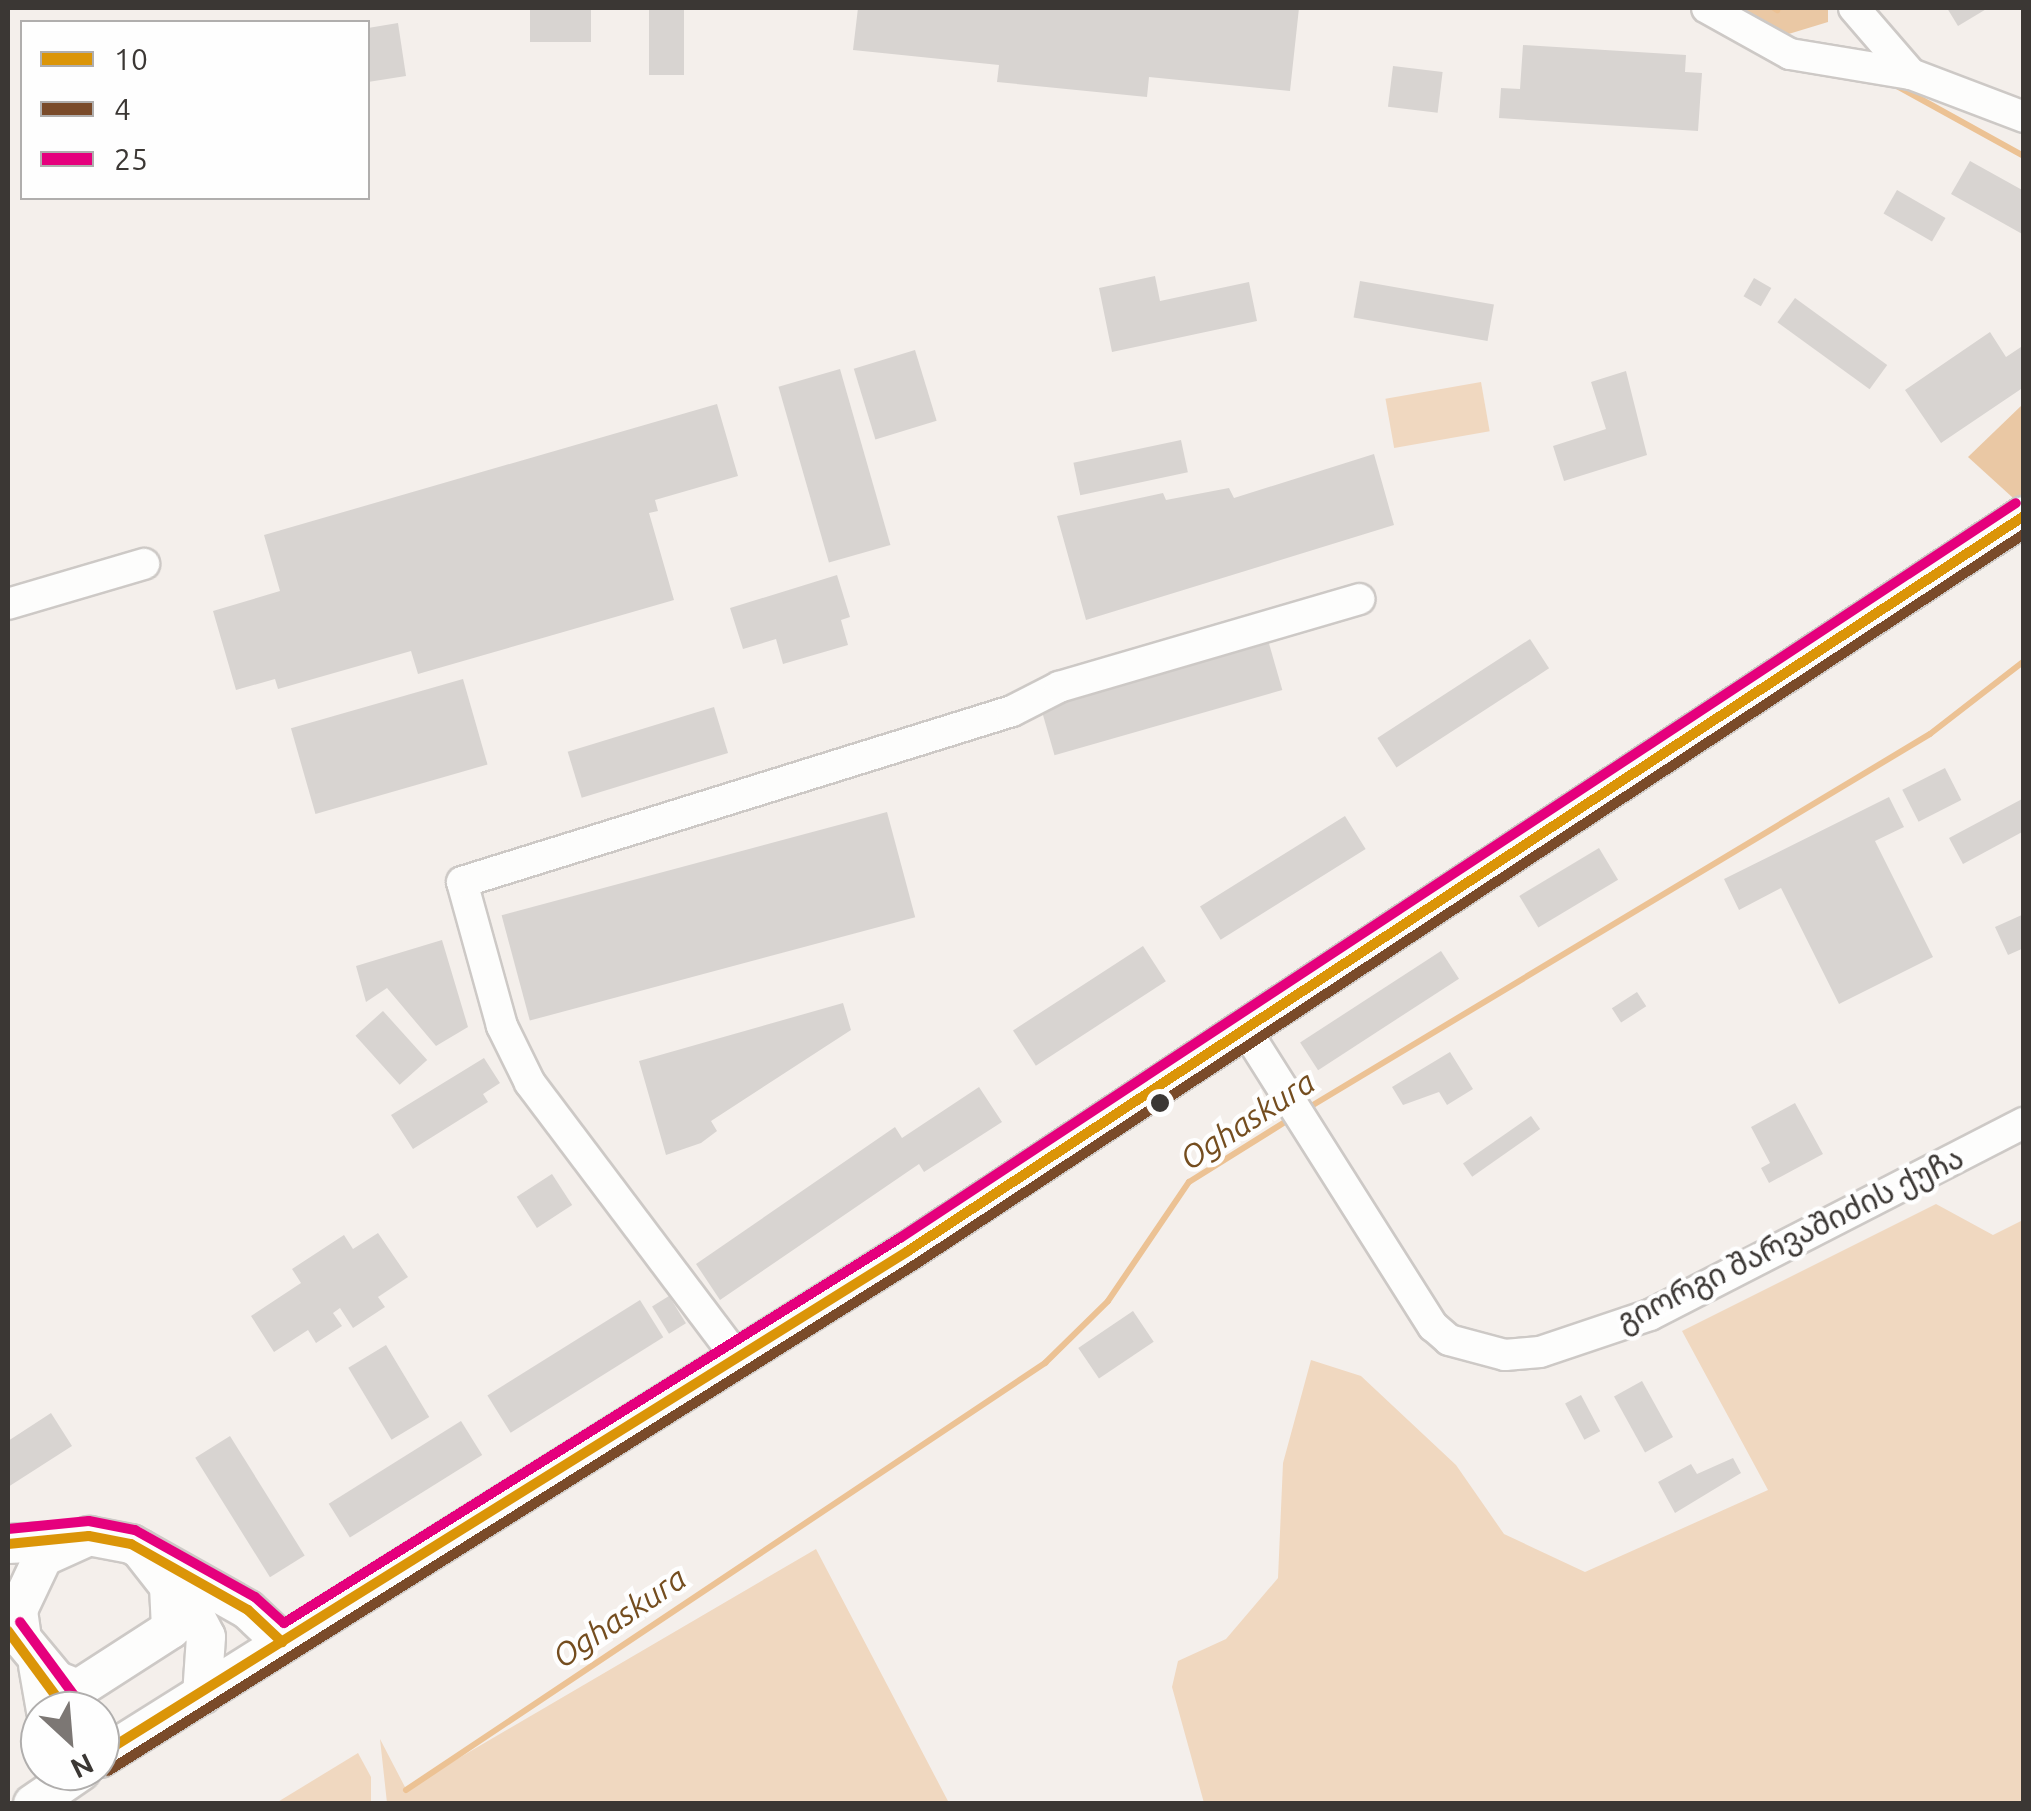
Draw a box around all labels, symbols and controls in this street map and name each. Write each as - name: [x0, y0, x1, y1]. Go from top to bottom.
- legend: [20, 20, 370, 200]
- text: 10: [114, 42, 148, 76]
- text: 4: [114, 92, 131, 126]
- text: 25: [114, 142, 148, 176]
- water label: Oghaskura: [1172, 1062, 1322, 1178]
- unlabelled marker: [1150, 1093, 1170, 1113]
- street label: გიორგი შარვაშიძის ქუჩა: [1611, 1139, 1969, 1339]
- water label: Oghaskura: [545, 1558, 693, 1676]
- north arrow: [20, 1691, 120, 1791]
- text: N: [66, 1748, 99, 1785]

